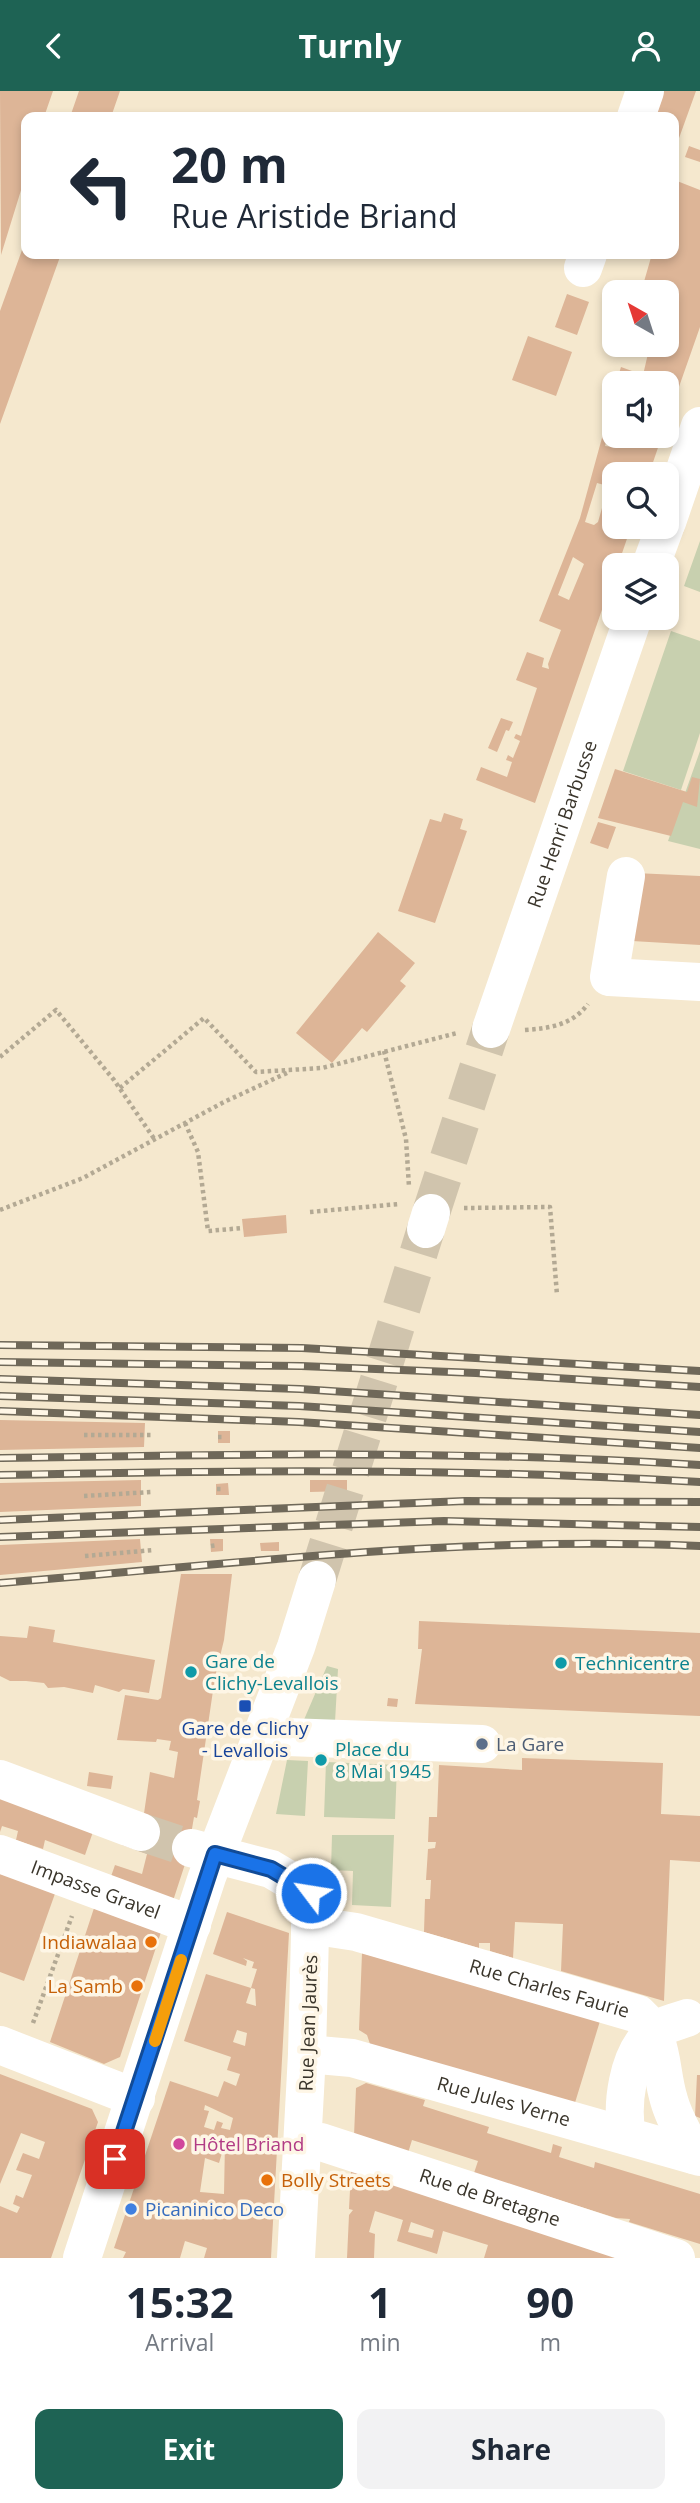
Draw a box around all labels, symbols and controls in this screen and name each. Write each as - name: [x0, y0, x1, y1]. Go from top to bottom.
- text: Turnly: [298, 24, 402, 67]
- icon: back: [35, 27, 73, 65]
- icon: person: [627, 27, 665, 65]
- text: 20 m: [171, 131, 288, 197]
- icon: left: [56, 140, 147, 231]
- text: Rue Aristide Briand: [171, 194, 457, 237]
- north arrow: [602, 280, 679, 357]
- map controls: [602, 280, 679, 630]
- button: sound: [602, 371, 679, 448]
- button: search: [602, 462, 679, 539]
- button: layers: [602, 553, 679, 630]
- street label: Rue Henri Barbusse: [521, 737, 603, 911]
- place label: Gare de Clichy-Levallois: [205, 1648, 338, 1696]
- place label: Technicentre: [575, 1650, 690, 1676]
- marker: Technicentre: [553, 1655, 569, 1671]
- marker: Gare de Clichy-Levallois: [183, 1664, 199, 1680]
- marker: Gare de Clichy - Levallois: [237, 1698, 253, 1714]
- place label: Gare de Clichy - Levallois: [182, 1715, 309, 1763]
- place label: La Gare: [496, 1731, 564, 1757]
- place label: Place du 8 Mai 1945: [335, 1736, 432, 1784]
- marker: La Gare: [474, 1736, 490, 1752]
- marker: Place du 8 Mai 1945: [313, 1752, 329, 1768]
- street label: Impasse Gravel: [27, 1854, 164, 1925]
- position arrow: [274, 1856, 348, 1930]
- place label: Indiawalaa: [42, 1929, 137, 1955]
- marker: Indiawalaa: [143, 1934, 159, 1950]
- street label: Rue Charles Faurie: [466, 1953, 633, 2024]
- street label: Rue Jean Jaurès: [293, 1954, 323, 2092]
- place label: La Samb: [47, 1973, 123, 1999]
- marker: La Samb: [129, 1978, 145, 1994]
- street label: Rue Jules Verne: [434, 2070, 573, 2132]
- pin: [85, 2129, 145, 2189]
- place label: Hôtel Briand: [193, 2131, 304, 2157]
- marker: Hôtel Briand: [171, 2136, 187, 2152]
- icon: arrive: [96, 2140, 134, 2178]
- street label: Rue de Bretagne: [416, 2162, 564, 2232]
- place label: Bolly Streets: [281, 2167, 391, 2193]
- marker: Bolly Streets: [259, 2172, 275, 2188]
- place label: Picaninico Deco: [145, 2196, 284, 2222]
- marker: Picaninico Deco: [123, 2201, 139, 2217]
- text: 15:32: [126, 2273, 234, 2330]
- text: 1: [368, 2273, 392, 2330]
- text: 90: [526, 2273, 574, 2330]
- text: Arrival: [145, 2326, 214, 2358]
- text: min: [359, 2326, 401, 2358]
- text: m: [540, 2326, 561, 2358]
- button: Exit: [35, 2409, 343, 2489]
- button: Share: [357, 2409, 665, 2489]

